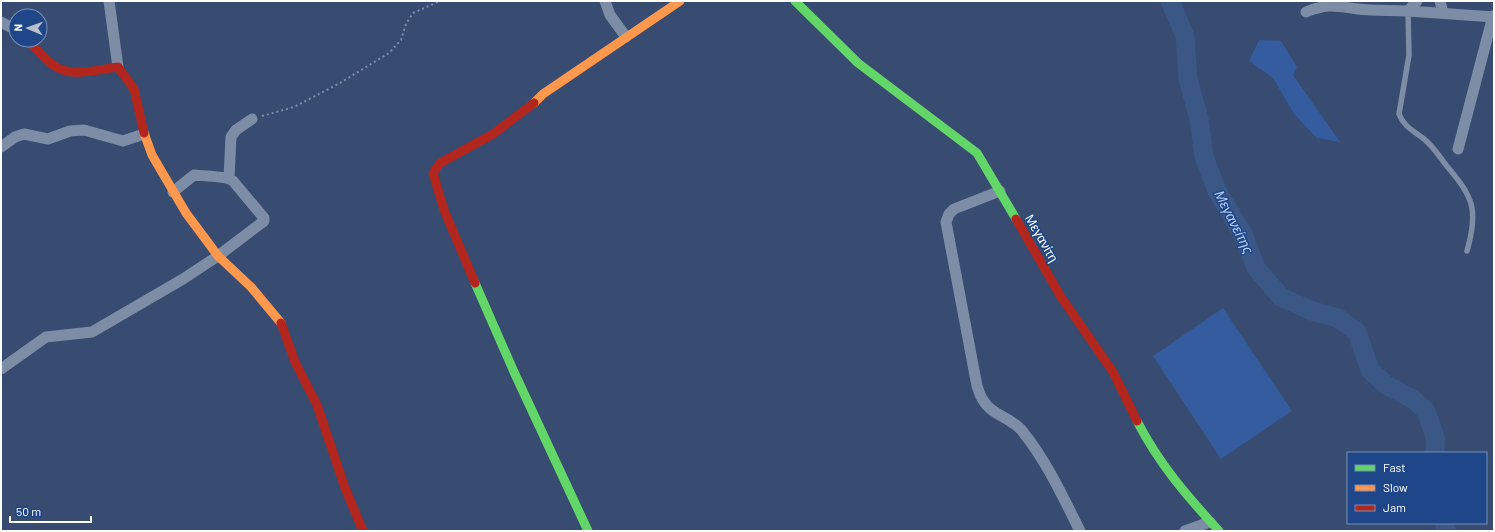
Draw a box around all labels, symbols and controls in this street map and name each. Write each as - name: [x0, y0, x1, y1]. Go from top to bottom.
- north arrow: [8, 8, 48, 48]
- text: N: [11, 24, 24, 32]
- water label: Μεγανείτης: [1211, 187, 1258, 256]
- street label: Μεγανίτη: [1022, 211, 1062, 265]
- legend: [1347, 452, 1487, 524]
- text: Fast: [1383, 460, 1406, 474]
- text: Slow: [1383, 480, 1408, 494]
- scale bar: [10, 498, 91, 524]
- text: Jam: [1383, 500, 1406, 514]
- text: 50 m: [16, 504, 41, 518]

